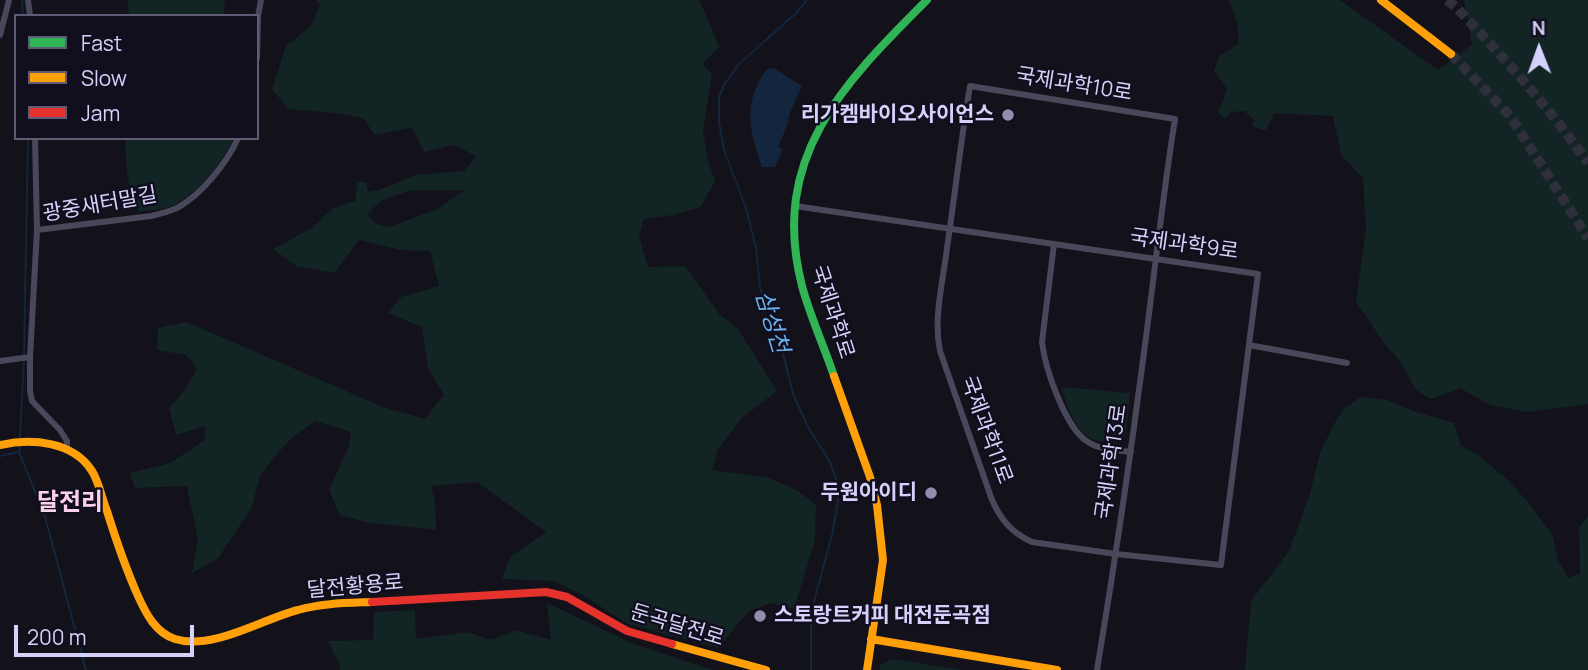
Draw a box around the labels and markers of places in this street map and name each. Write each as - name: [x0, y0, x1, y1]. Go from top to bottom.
- place label: 리가켐바이오사이언스: [801, 102, 994, 128]
- marker: 리가켐바이오사이언스: [1000, 107, 1016, 123]
- place label: 두원아이디: [820, 480, 917, 506]
- marker: 두원아이디: [923, 485, 939, 501]
- place label: 스토랑트커피 대전둔곡점: [774, 603, 991, 629]
- marker: 스토랑트커피 대전둔곡점: [752, 608, 768, 624]

